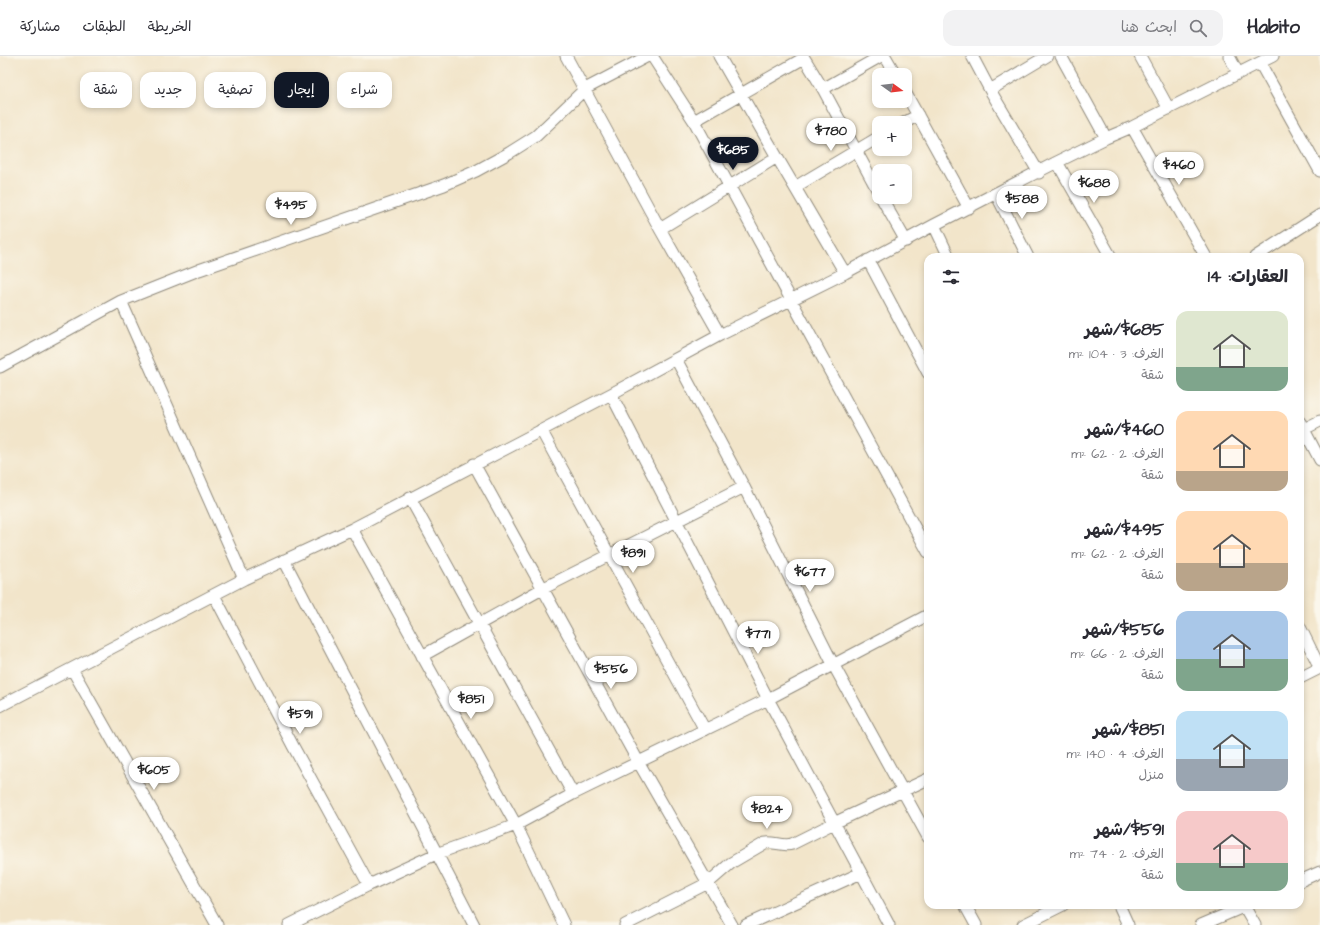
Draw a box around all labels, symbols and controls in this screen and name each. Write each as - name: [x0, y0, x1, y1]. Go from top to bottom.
- search box: [943, 10, 1223, 46]
- text: Habito: [1247, 14, 1300, 41]
- text: مشاركة: [20, 17, 60, 37]
- text: الطبقات: [82, 17, 126, 37]
- text: الخريطة: [148, 17, 191, 37]
- text: ابحث هنا: [1121, 17, 1177, 38]
- icon: search: [1187, 17, 1209, 39]
- north arrow: [872, 68, 912, 108]
- map controls: [872, 68, 912, 204]
- chip: شقة: [80, 72, 132, 108]
- chip: جديد: [140, 72, 196, 108]
- chip: تصفية: [204, 72, 266, 108]
- chip: إيجار: [274, 72, 329, 108]
- chip: شراء: [337, 72, 392, 108]
- button: +: [872, 116, 912, 156]
- pin: $780: [807, 118, 855, 152]
- text: $780: [815, 122, 847, 140]
- pin: $685: [709, 137, 757, 171]
- text: $685: [716, 141, 750, 159]
- pin: $460: [1155, 152, 1203, 186]
- text: $460: [1163, 156, 1195, 174]
- button: −: [872, 164, 912, 204]
- pin: $688: [1070, 170, 1118, 204]
- text: $688: [1078, 174, 1110, 192]
- pin: $588: [998, 186, 1046, 220]
- text: $588: [1005, 190, 1039, 208]
- pin: $495: [267, 192, 315, 226]
- text: $495: [275, 196, 307, 214]
- text: العقارات: 14: [1208, 265, 1288, 289]
- icon: filters: [940, 266, 962, 288]
- text: $685/شهر: [1085, 318, 1164, 342]
- icon: home: [1208, 327, 1256, 375]
- text: الغرف: 3 · 104 m²: [1069, 345, 1164, 363]
- text: شقة: [1141, 366, 1164, 384]
- text: $460/شهر: [1086, 418, 1164, 442]
- icon: home: [1208, 427, 1256, 475]
- text: الغرف: 2 · 62 m²: [1071, 445, 1164, 463]
- text: شقة: [1141, 466, 1164, 484]
- text: $495/شهر: [1085, 518, 1164, 542]
- icon: home: [1208, 527, 1256, 575]
- pin: $891: [609, 540, 657, 574]
- text: $891: [621, 544, 645, 562]
- text: الغرف: 2 · 62 m²: [1071, 545, 1164, 563]
- pin: $677: [786, 559, 834, 593]
- text: $677: [794, 563, 826, 581]
- text: شقة: [1141, 566, 1164, 584]
- text: $556/شهر: [1084, 618, 1164, 642]
- pin: $771: [734, 621, 782, 655]
- text: $771: [746, 625, 770, 643]
- icon: home: [1208, 627, 1256, 675]
- text: الغرف: 2 · 66 m²: [1070, 645, 1164, 663]
- pin: $556: [587, 656, 635, 690]
- text: $556: [594, 660, 628, 678]
- text: شقة: [1141, 666, 1164, 684]
- pin: $851: [447, 686, 495, 720]
- text: $851: [458, 690, 484, 708]
- pin: $591: [276, 701, 324, 735]
- text: $591: [287, 705, 313, 723]
- text: $851/شهر: [1093, 718, 1164, 742]
- icon: home: [1208, 727, 1256, 775]
- text: الغرف: 4 · 140 m²: [1067, 745, 1164, 763]
- pin: $605: [130, 757, 178, 791]
- text: $605: [138, 761, 170, 779]
- text: منزل: [1138, 766, 1164, 784]
- pin: $824: [743, 796, 791, 830]
- text: $824: [751, 800, 783, 818]
- text: $591/شهر: [1095, 818, 1164, 842]
- icon: home: [1208, 827, 1256, 875]
- text: الغرف: 2 · 74 m²: [1070, 845, 1164, 863]
- text: شقة: [1141, 866, 1164, 884]

